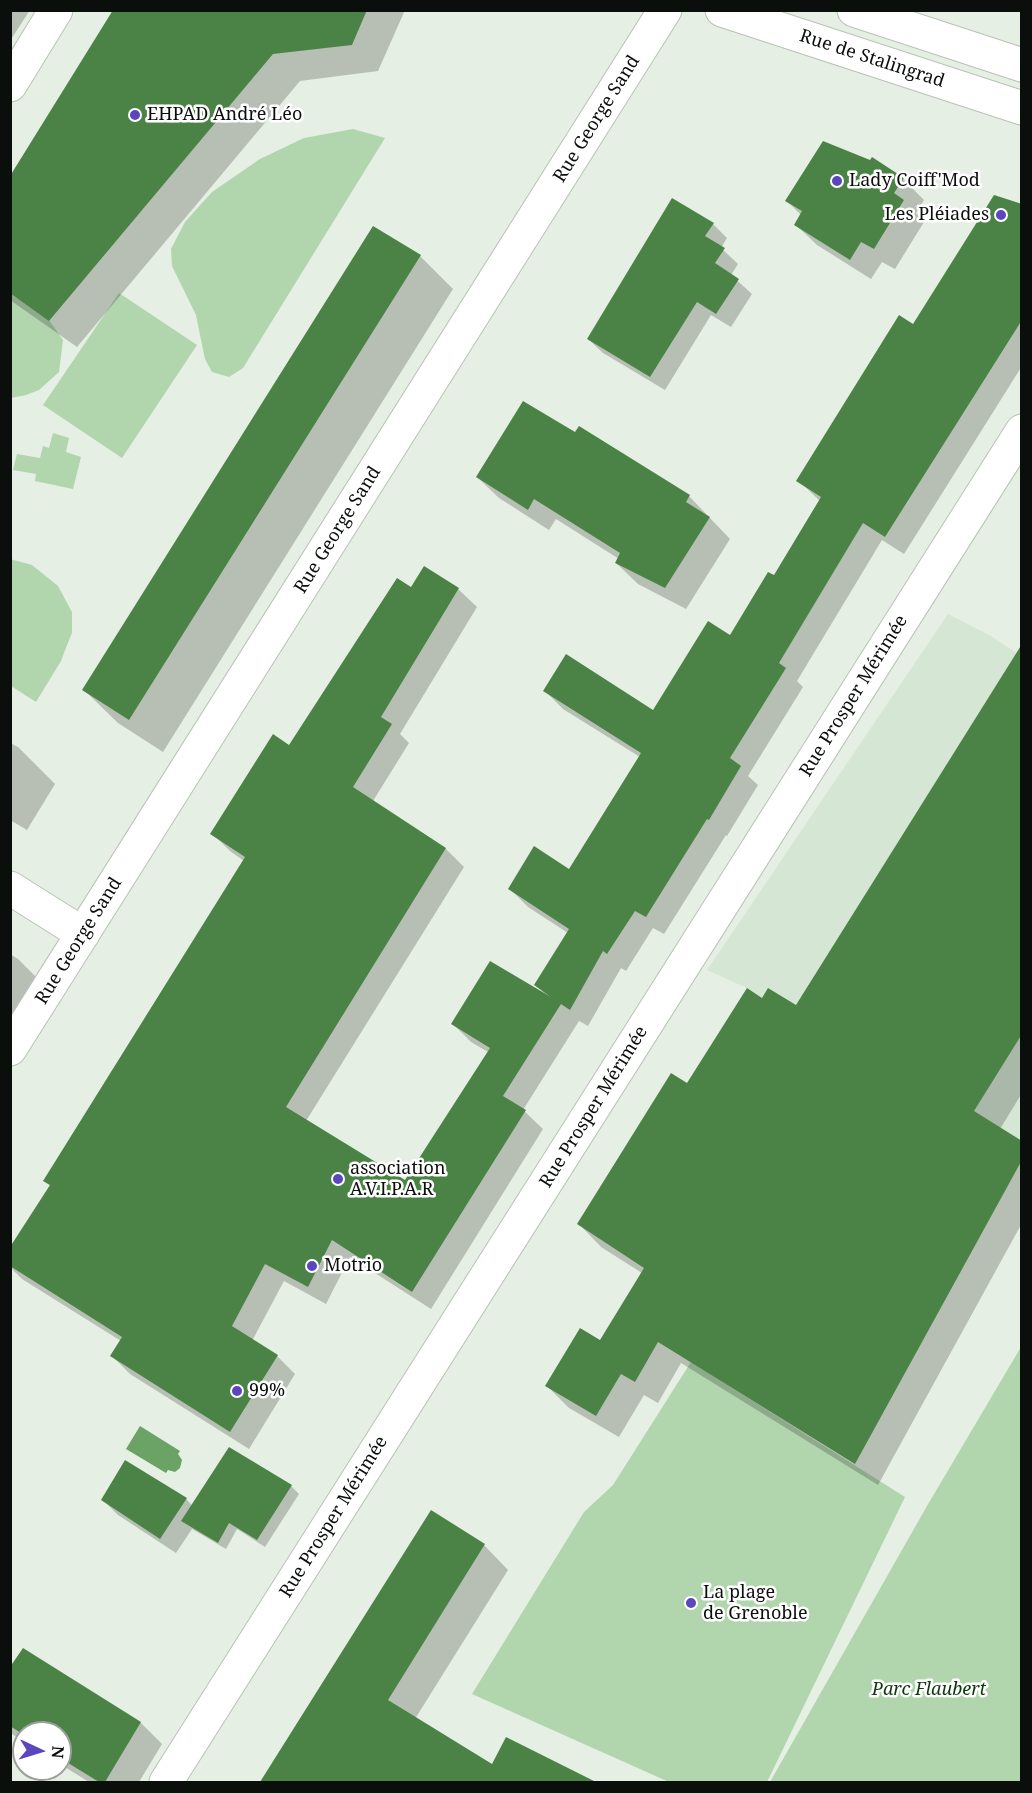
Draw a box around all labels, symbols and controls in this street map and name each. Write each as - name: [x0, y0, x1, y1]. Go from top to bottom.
- street label: Rue de Stalingrad: [797, 25, 947, 93]
- street label: Rue George Sand: [549, 52, 645, 186]
- place label: EHPAD André Léo: [147, 104, 302, 126]
- marker: EHPAD André Léo: [128, 108, 142, 122]
- place label: Lady Coiff'Mod: [849, 170, 980, 192]
- marker: Lady Coiff'Mod: [830, 174, 844, 188]
- place label: Les Pléiades: [885, 204, 989, 226]
- marker: Les Pléiades: [994, 208, 1008, 222]
- street label: Rue George Sand: [290, 463, 386, 597]
- street label: Rue Prosper Mérimée: [795, 611, 913, 781]
- street label: Rue George Sand: [31, 874, 127, 1008]
- street label: Rue Prosper Mérimée: [535, 1022, 653, 1192]
- place label: association A.V.I.P.A.R: [350, 1158, 446, 1200]
- marker: association A.V.I.P.A.R: [331, 1172, 345, 1186]
- place label: Motrio: [324, 1255, 382, 1277]
- marker: Motrio: [305, 1259, 319, 1273]
- place label: 99%: [249, 1380, 285, 1402]
- marker: 99%: [230, 1384, 244, 1398]
- street label: Rue Prosper Mérimée: [275, 1432, 393, 1602]
- place label: La plage de Grenoble: [703, 1582, 808, 1624]
- marker: La plage de Grenoble: [684, 1596, 698, 1610]
- park label: Parc Flaubert: [872, 1679, 986, 1701]
- north arrow: [12, 1721, 72, 1781]
- text: N: [47, 1745, 69, 1759]

